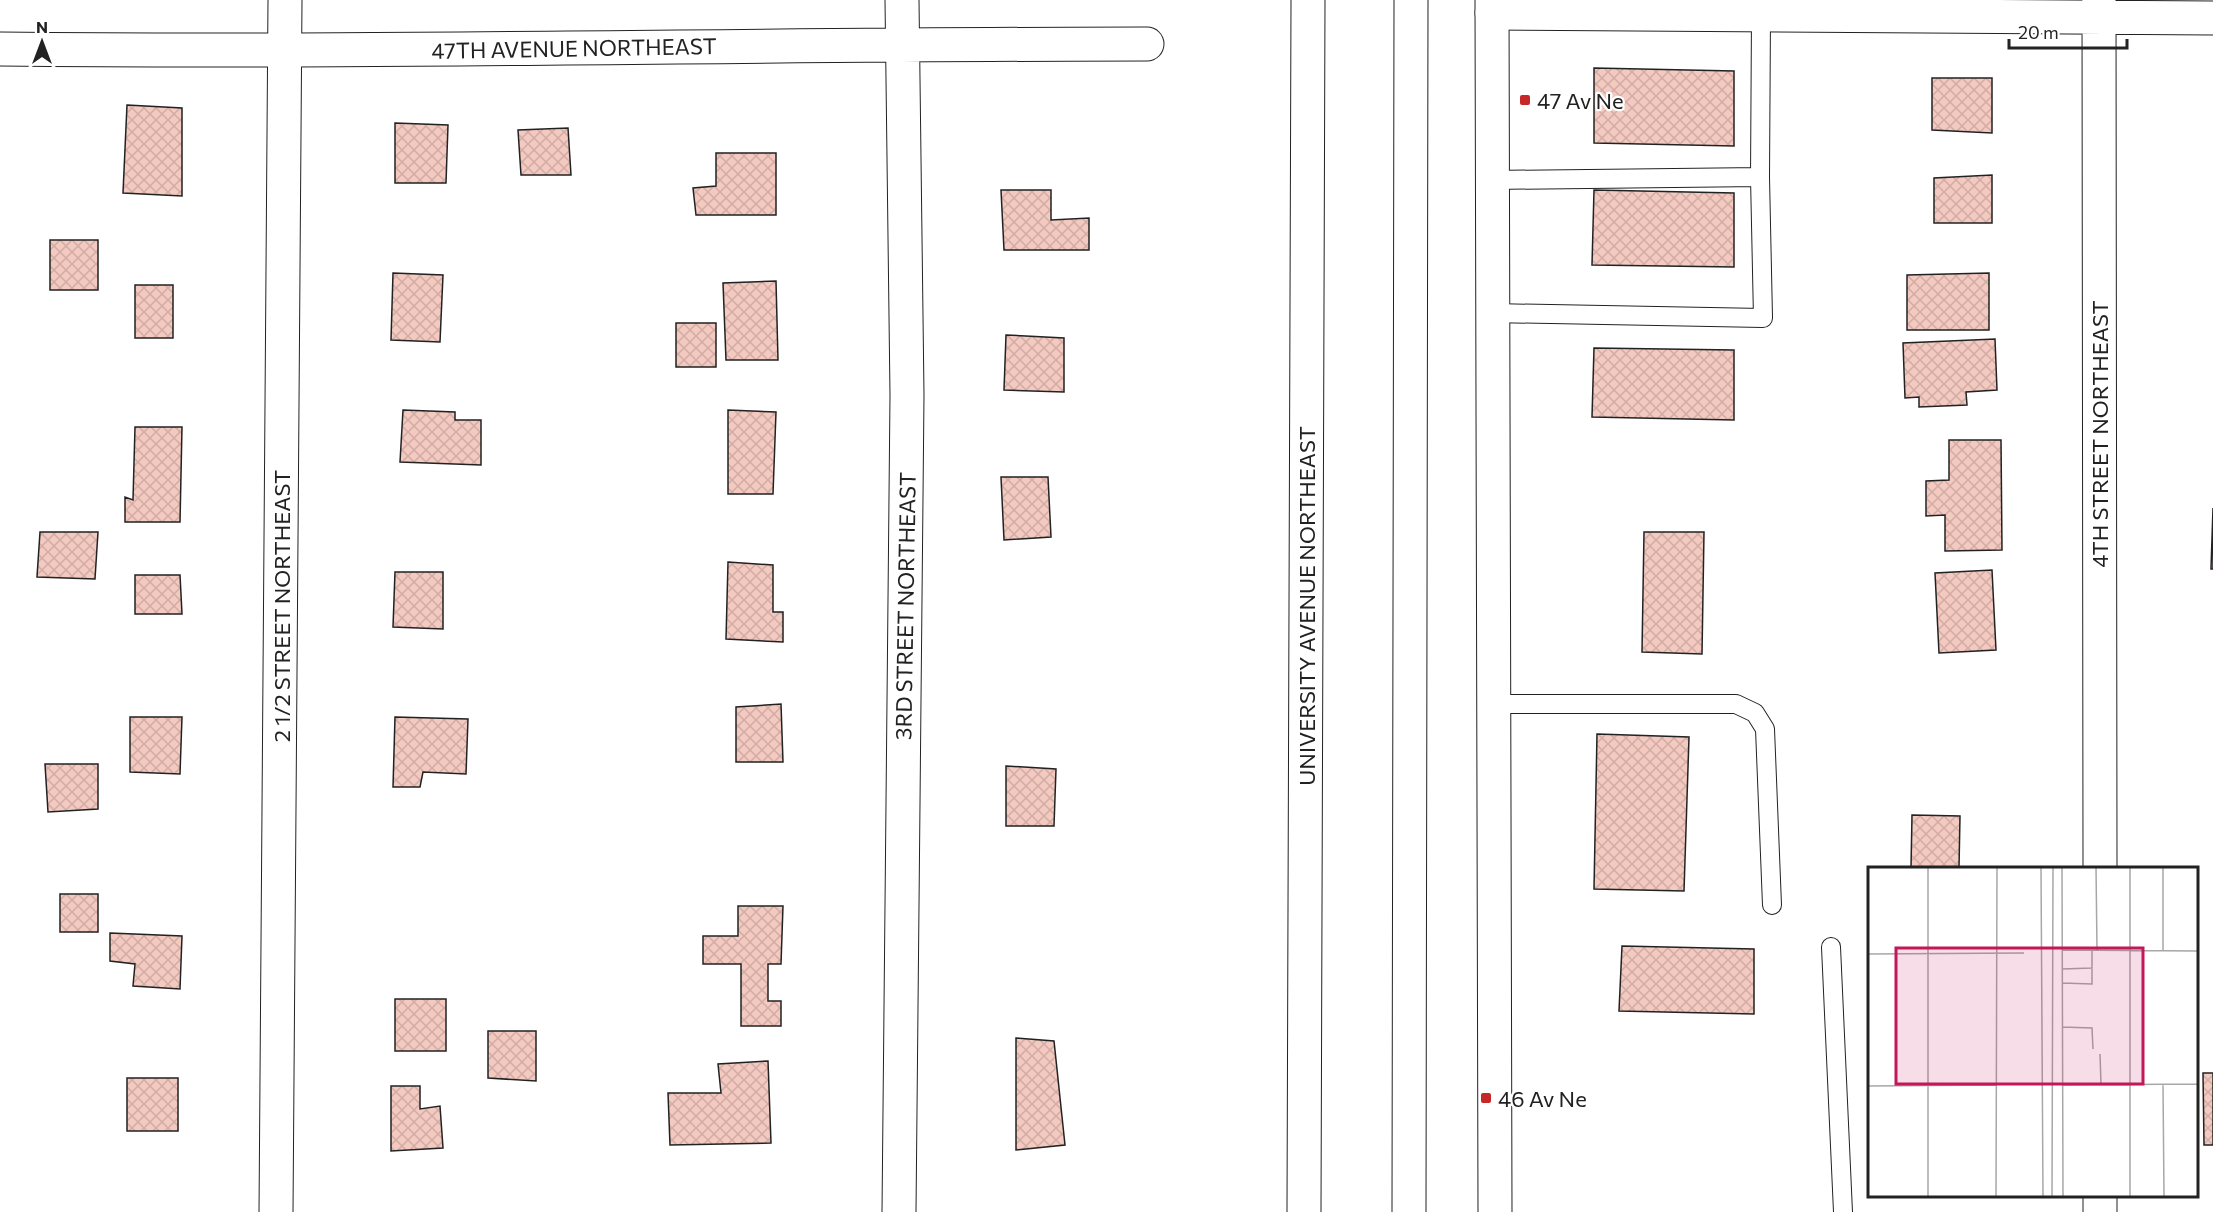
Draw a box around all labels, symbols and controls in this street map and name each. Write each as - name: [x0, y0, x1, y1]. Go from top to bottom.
- north arrow: [12, 12, 72, 72]
- scale bar: [2009, 12, 2128, 50]
- text: N: [36, 17, 48, 36]
- text: 20 m: [2018, 21, 2059, 43]
- street label: 47TH AVENUE NORTHEAST: [431, 32, 717, 64]
- place label: 47 Av Ne: [1537, 87, 1624, 114]
- marker: 47 Av Ne: [1518, 93, 1532, 107]
- street label: 4TH STREET NORTHEAST: [2086, 300, 2113, 568]
- street label: UNIVERSITY AVENUE NORTHEAST: [1293, 426, 1320, 786]
- street label: 2 1/2 STREET NORTHEAST: [268, 470, 295, 742]
- street label: 3RD STREET NORTHEAST: [889, 472, 921, 740]
- inset map: [1868, 867, 2198, 1197]
- place label: 46 Av Ne: [1498, 1085, 1587, 1112]
- marker: 46 Av Ne: [1479, 1091, 1493, 1105]

